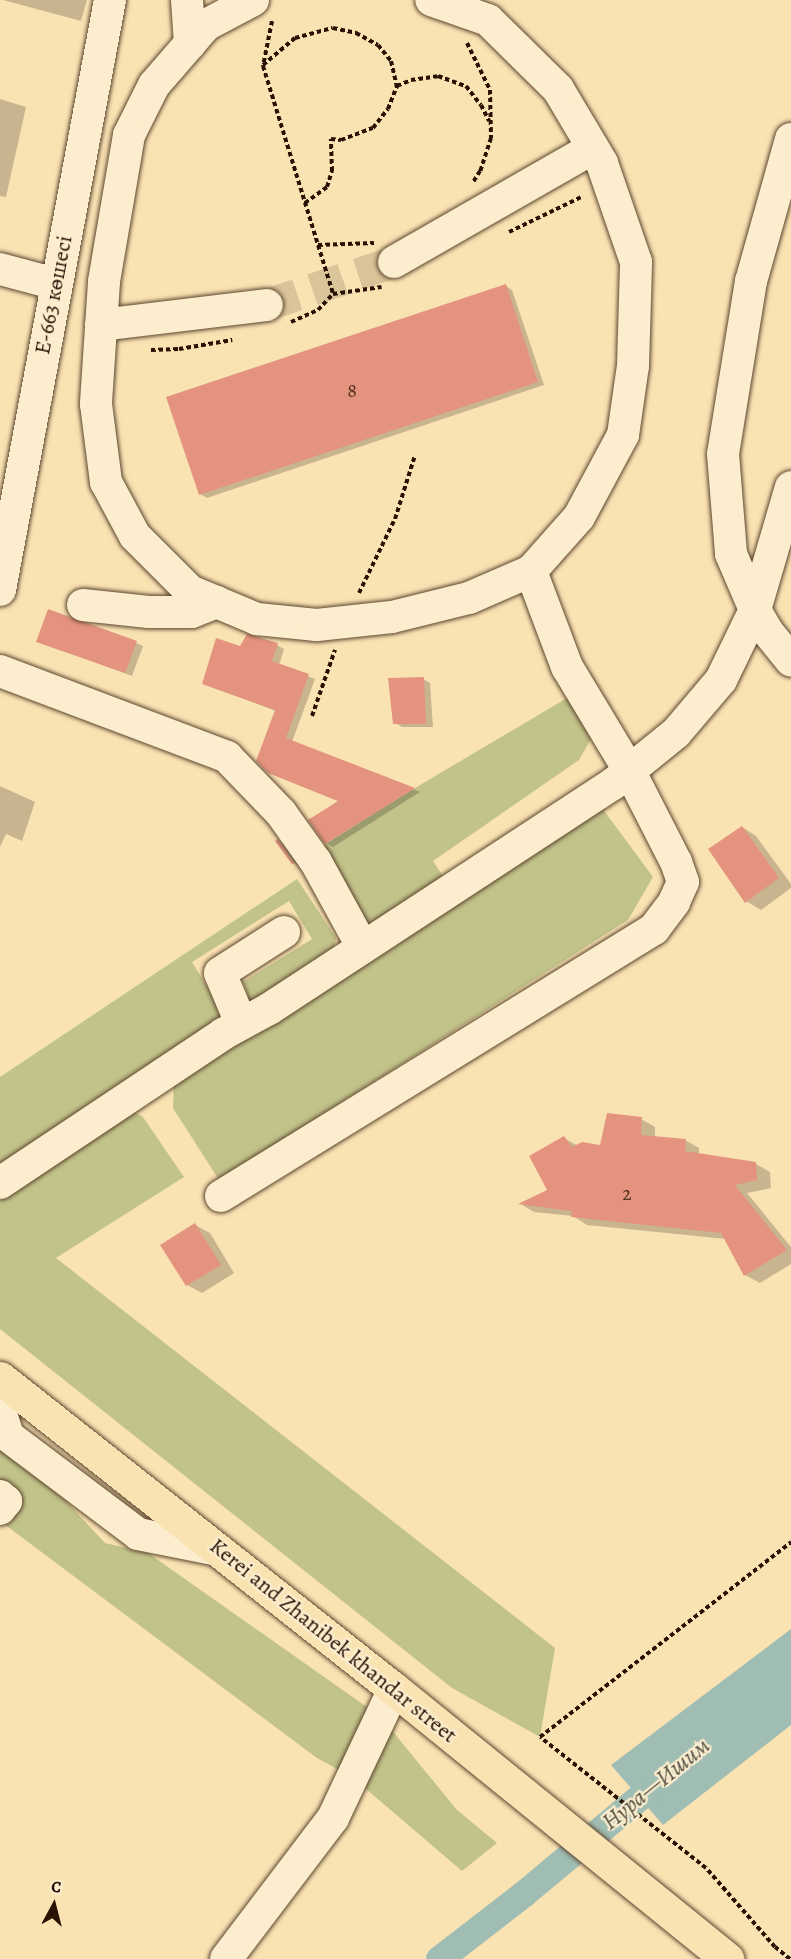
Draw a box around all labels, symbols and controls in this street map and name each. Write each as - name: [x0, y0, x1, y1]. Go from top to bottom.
- street label: Е-663 көшесі: [30, 233, 78, 357]
- house number: 8: [347, 378, 357, 402]
- house number: 2: [622, 1181, 632, 1205]
- street label: Kerei and Zhanibek khandar street: [204, 1533, 462, 1749]
- water label: Нура—Ишим: [596, 1732, 716, 1836]
- north arrow: [24, 1875, 84, 1935]
- text: С: [50, 1876, 62, 1899]

